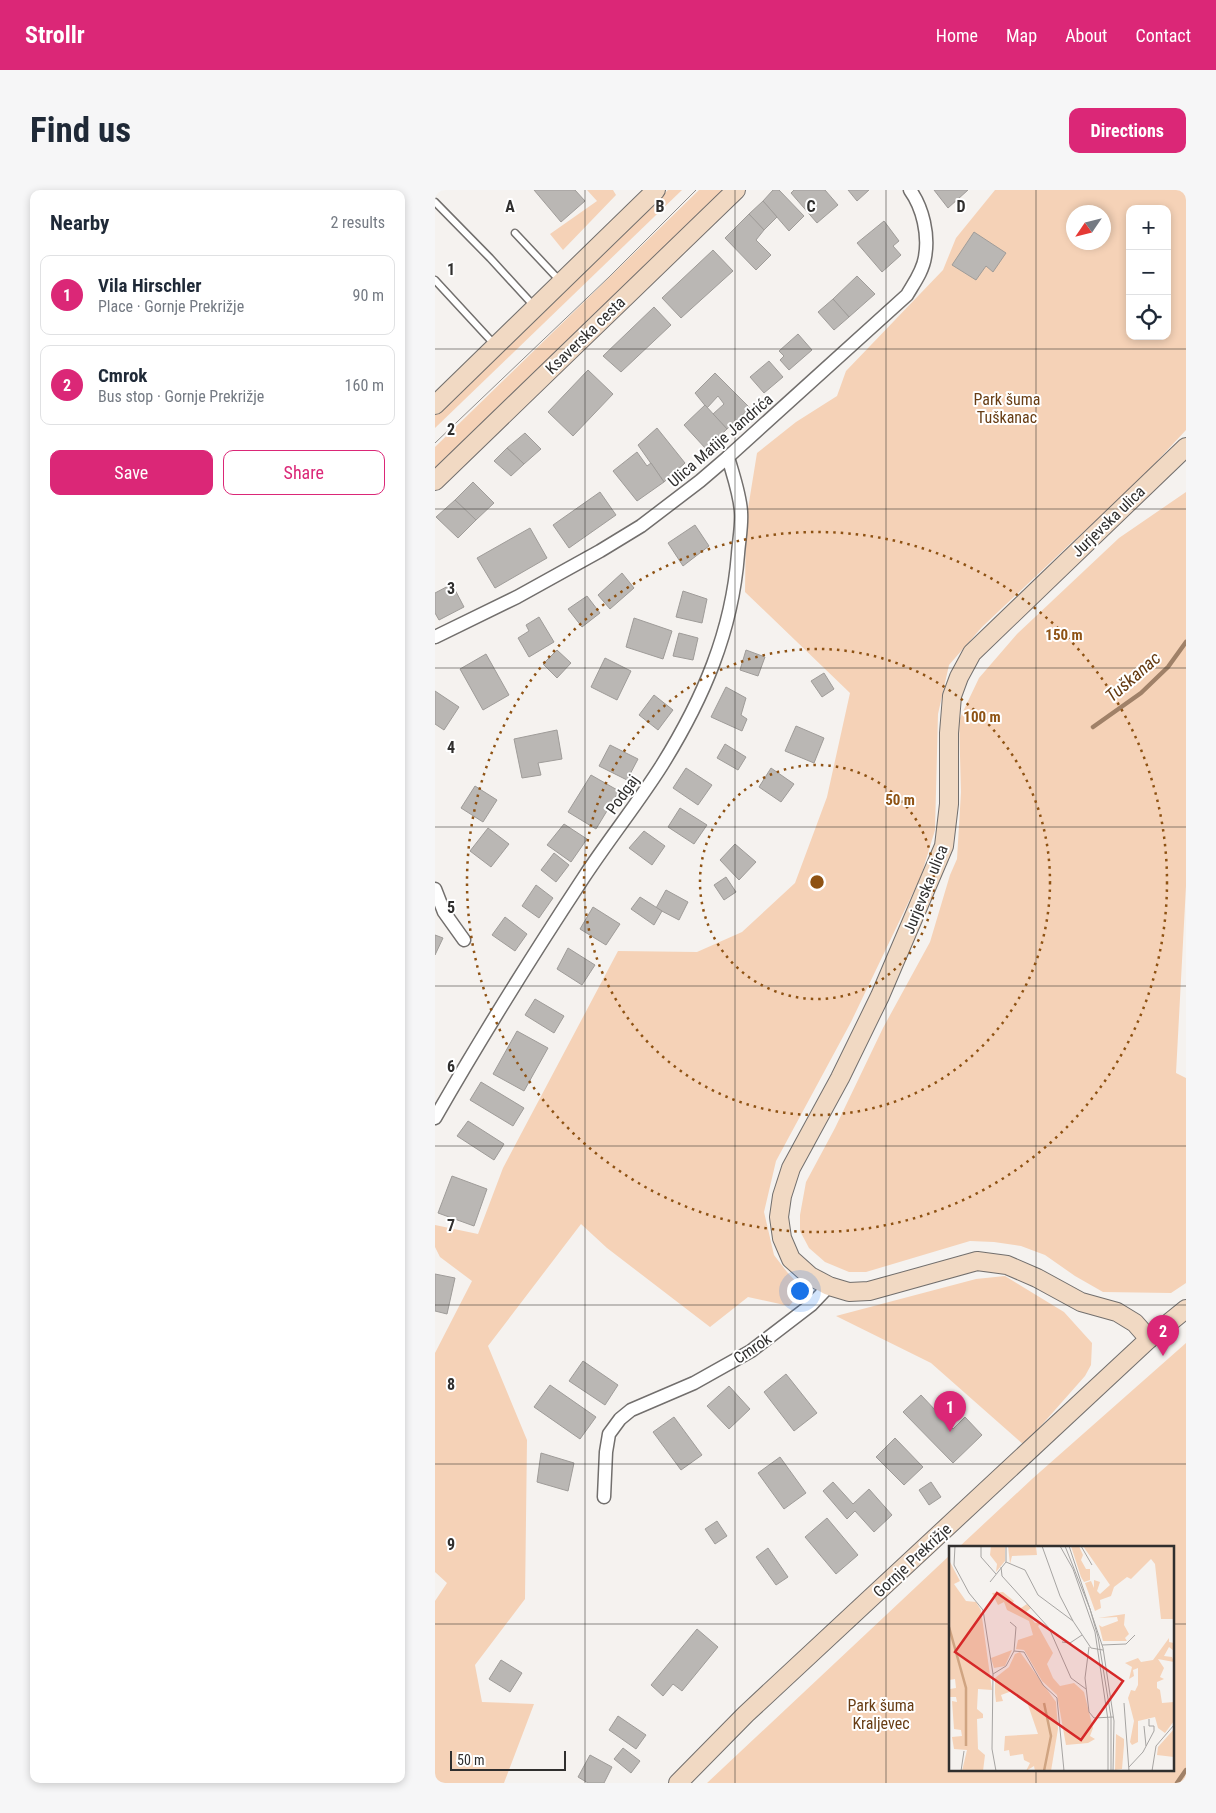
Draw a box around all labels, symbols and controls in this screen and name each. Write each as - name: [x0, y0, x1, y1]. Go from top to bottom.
- text: Strollr: [25, 21, 85, 49]
- text: Home: [936, 25, 978, 46]
- text: Map: [1006, 25, 1037, 46]
- text: About: [1065, 25, 1107, 46]
- text: Contact: [1135, 25, 1191, 46]
- button: Directions: [1069, 108, 1186, 153]
- text: Find us: [30, 110, 131, 151]
- text: A: [505, 197, 515, 216]
- text: B: [656, 197, 665, 216]
- text: C: [806, 197, 816, 216]
- text: D: [956, 197, 966, 216]
- north arrow: [1066, 205, 1111, 250]
- map controls: [1126, 205, 1171, 340]
- button: +: [1126, 205, 1171, 250]
- text: Nearby: [50, 211, 109, 235]
- text: 2 results: [330, 213, 385, 232]
- button: −: [1126, 250, 1171, 295]
- text: 1: [447, 260, 455, 279]
- text: Vila Hirschler: [98, 274, 202, 297]
- text: 1: [63, 286, 71, 305]
- text: 90 m: [352, 286, 384, 305]
- street label: Ksaverska cesta: [542, 293, 629, 378]
- button: locate: [1126, 295, 1171, 340]
- text: Place · Gornje Prekrižje: [98, 297, 244, 316]
- text: Cmrok: [98, 364, 147, 387]
- text: 2: [63, 376, 71, 395]
- text: 160 m: [345, 376, 384, 395]
- text: Bus stop · Gornje Prekrižje: [98, 387, 264, 406]
- street label: Ulica Matije Jandrića: [664, 390, 777, 491]
- park label: Park šuma Tuškanac: [974, 390, 1040, 427]
- text: 2: [447, 420, 455, 439]
- button: Save: [50, 450, 213, 495]
- button: Share: [223, 450, 385, 495]
- street label: Jurjevska ulica: [1068, 482, 1149, 561]
- text: 3: [447, 579, 455, 598]
- text: 150 m: [1045, 626, 1083, 644]
- water label: Tuškanac: [1101, 647, 1164, 706]
- text: 100 m: [963, 708, 1001, 726]
- text: 4: [447, 738, 455, 757]
- street label: Podgaj: [602, 771, 643, 818]
- text: 50 m: [885, 791, 915, 809]
- street label: Jurjevska ulica: [899, 842, 952, 936]
- centre of rings: [808, 873, 826, 891]
- text: 5: [447, 898, 455, 917]
- text: 6: [447, 1057, 455, 1076]
- text: 7: [447, 1216, 455, 1235]
- your location: [787, 1278, 813, 1304]
- pin: 2: [1147, 1315, 1179, 1356]
- street label: Cmrok: [730, 1329, 775, 1368]
- text: 8: [447, 1375, 455, 1394]
- pin: 1: [934, 1391, 966, 1432]
- street label: Gornje Prekrižje: [869, 1519, 955, 1601]
- text: 9: [447, 1535, 455, 1554]
- inset map: [949, 1546, 1173, 1770]
- park label: Park šuma Kraljevec: [848, 1696, 914, 1733]
- scale bar: [450, 1748, 566, 1771]
- text: 50 m: [457, 1752, 485, 1768]

